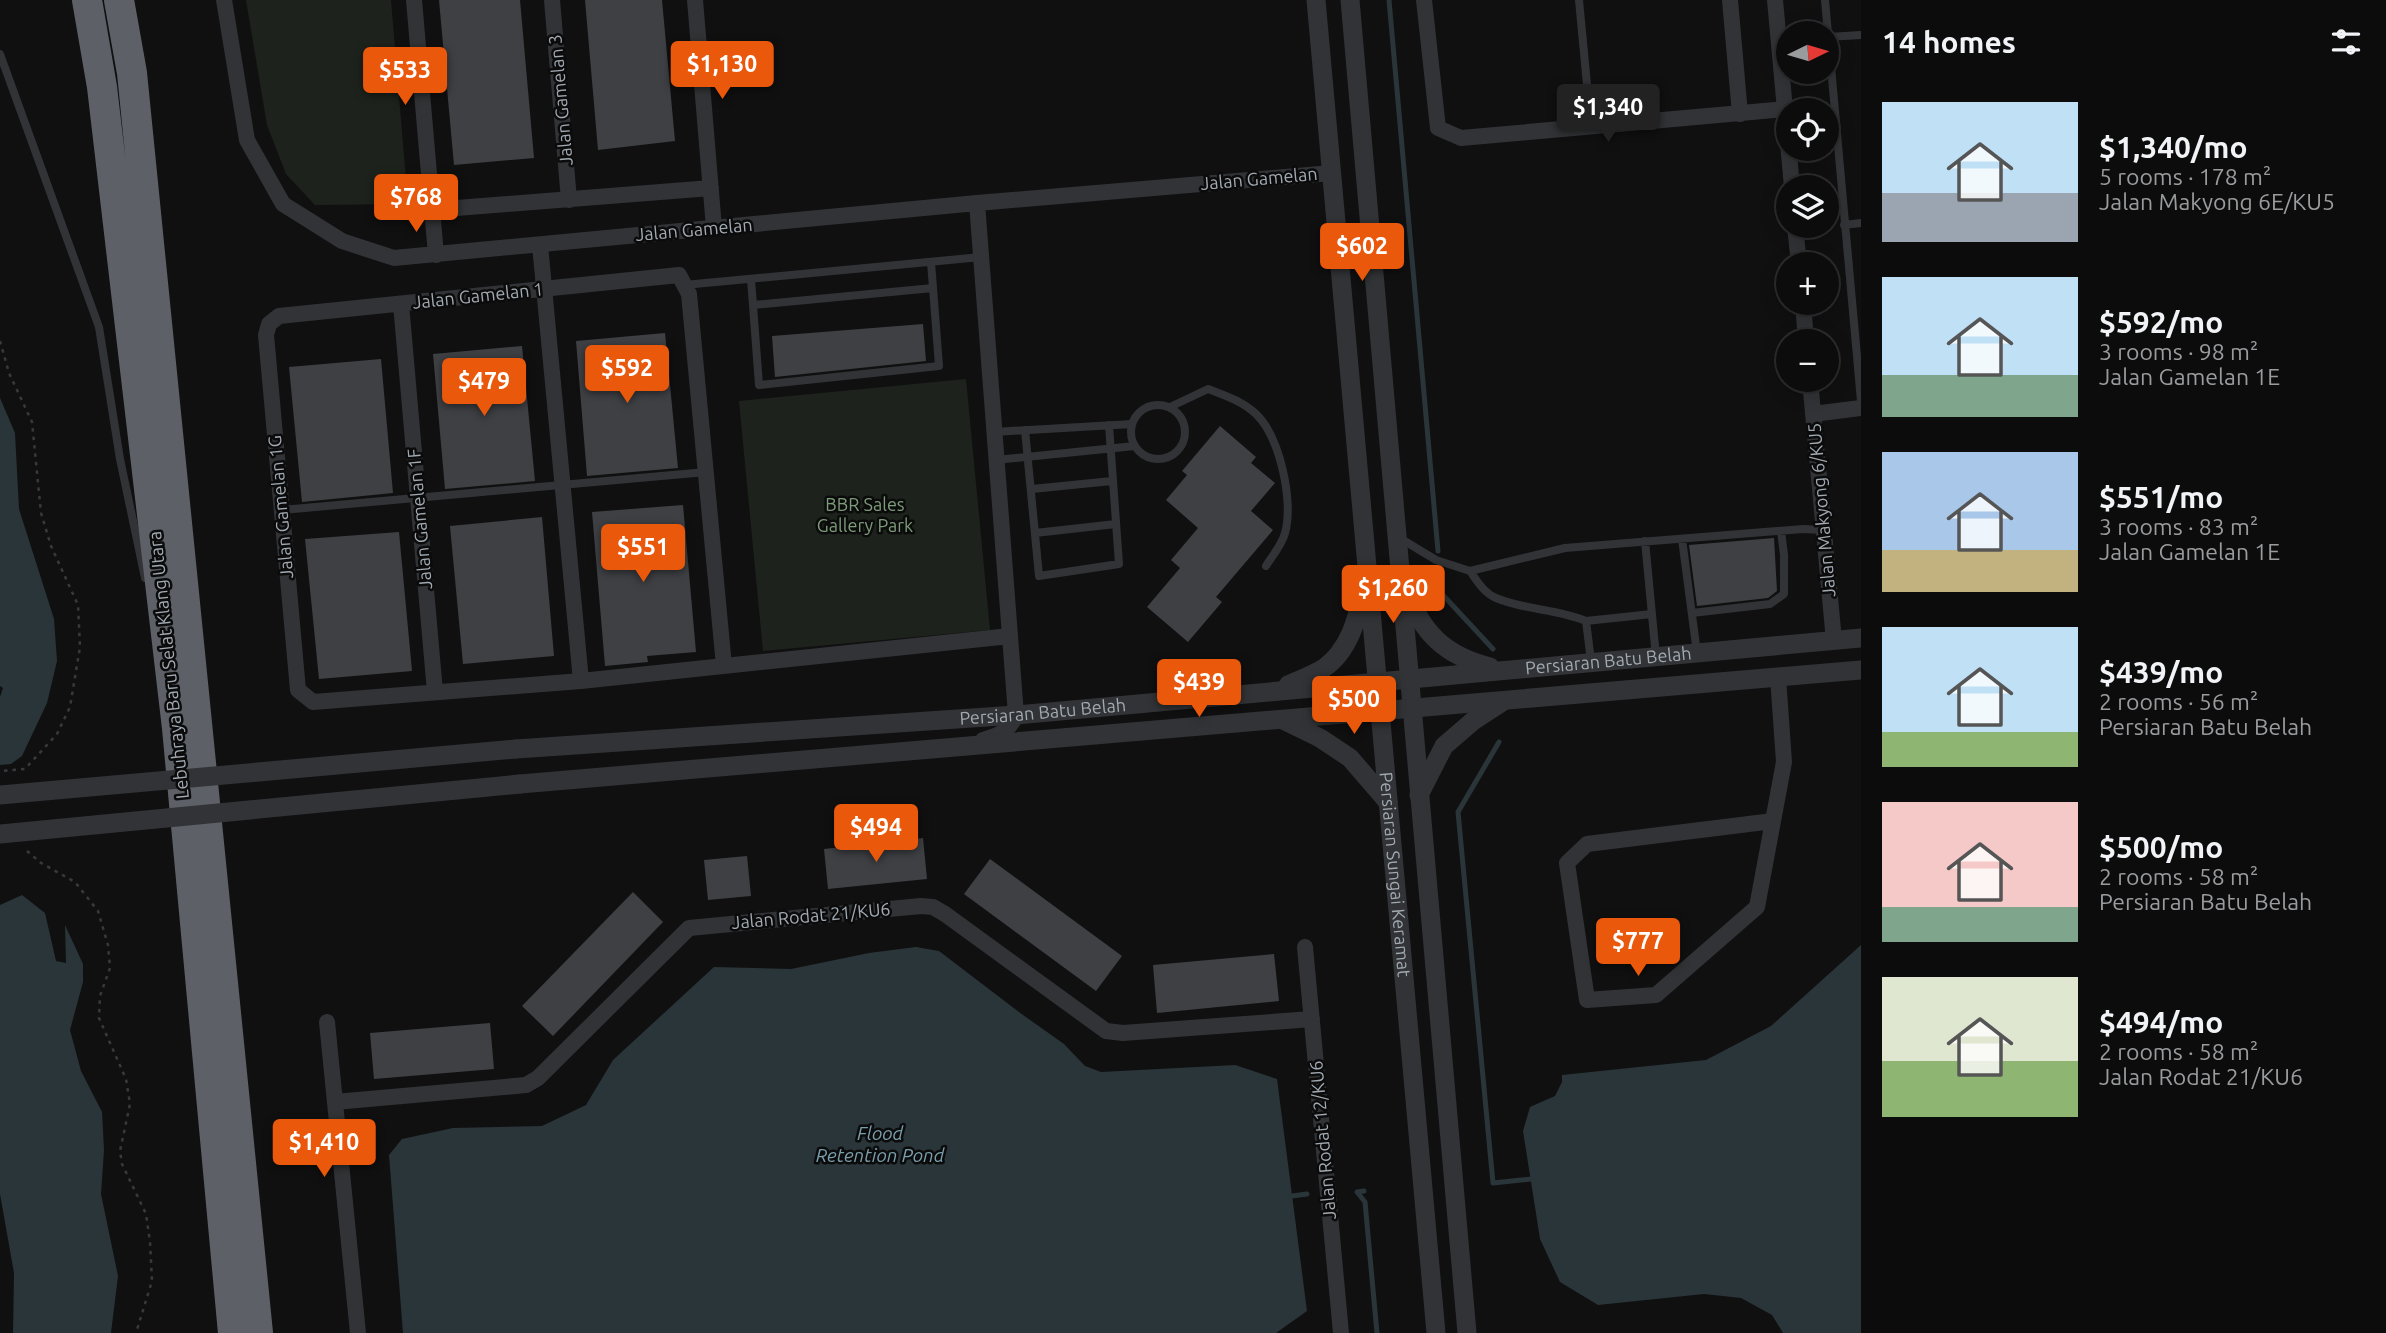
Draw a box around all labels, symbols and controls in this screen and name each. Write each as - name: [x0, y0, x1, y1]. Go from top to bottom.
- north arrow: [1776, 21, 1839, 84]
- map controls: [1776, 21, 1839, 392]
- icon: filters: [2327, 23, 2365, 61]
- text: 14 homes: [1882, 25, 2016, 59]
- street label: Jalan Gamelan 3: [544, 34, 576, 167]
- pin: $1,130: [665, 42, 779, 101]
- pin: $533: [364, 48, 446, 107]
- text: $1,130: [687, 51, 757, 76]
- text: $533: [379, 57, 431, 82]
- pin: $1,340: [1551, 85, 1665, 144]
- text: $1,340: [1573, 94, 1643, 119]
- button: locate: [1776, 98, 1839, 161]
- icon: home: [1938, 130, 2022, 214]
- text: $1,340/mo: [2099, 130, 2248, 164]
- street label: Jalan Gamelan: [1200, 163, 1318, 193]
- text: 5 rooms · 178 m²: [2099, 164, 2271, 189]
- pin: $768: [375, 174, 457, 234]
- button: layers: [1776, 175, 1839, 238]
- text: $768: [390, 184, 442, 209]
- text: Jalan Makyong 6E/KU5: [2099, 189, 2335, 214]
- street label: Jalan Gamelan: [635, 214, 753, 244]
- pin: $602: [1321, 224, 1403, 283]
- text: $602: [1336, 233, 1388, 258]
- button: +: [1776, 252, 1839, 315]
- street label: Jalan Gamelan 1: [411, 278, 544, 312]
- icon: home: [1938, 305, 2022, 389]
- text: $592/mo: [2099, 305, 2223, 339]
- button: −: [1776, 329, 1839, 392]
- text: 3 rooms · 98 m²: [2099, 339, 2258, 364]
- pin: $592: [586, 346, 668, 405]
- text: $592: [601, 355, 653, 380]
- pin: $479: [443, 358, 525, 418]
- text: Jalan Gamelan 1E: [2099, 364, 2280, 389]
- text: $479: [458, 368, 510, 393]
- street label: Jalan Makyong 6/KU5: [1803, 422, 1839, 598]
- street label: Jalan Gamelan 1G: [264, 435, 296, 580]
- street label: Jalan Gamelan 1F: [403, 448, 435, 590]
- icon: home: [1938, 480, 2022, 564]
- text: $551/mo: [2099, 480, 2223, 514]
- park label: BBR Sales Gallery Park: [817, 494, 913, 535]
- text: 3 rooms · 83 m²: [2099, 514, 2258, 539]
- pin: $551: [602, 524, 684, 584]
- street label: Lebuhraya Baru Selat Klang Utara: [144, 530, 192, 800]
- text: $551: [617, 534, 669, 559]
- text: Jalan Gamelan 1E: [2099, 539, 2280, 564]
- pin: $1,260: [1336, 566, 1450, 625]
- text: $1,260: [1358, 575, 1428, 600]
- street label: Persiaran Batu Belah: [1524, 642, 1692, 678]
- icon: home: [1938, 655, 2022, 739]
- text: $439/mo: [2099, 655, 2223, 689]
- pin: $439: [1158, 660, 1240, 719]
- text: $439: [1173, 669, 1225, 694]
- pin: $500: [1313, 676, 1395, 736]
- text: $500: [1328, 686, 1380, 711]
- text: 2 rooms · 56 m²: [2099, 689, 2258, 714]
- street label: Persiaran Batu Belah: [959, 694, 1127, 728]
- text: Persiaran Batu Belah: [2099, 714, 2312, 739]
- street label: Persiaran Sungai Keramat: [1377, 771, 1415, 978]
- pin: $494: [835, 804, 917, 864]
- text: $494: [850, 814, 902, 839]
- icon: home: [1938, 830, 2022, 914]
- text: $500/mo: [2099, 830, 2223, 864]
- text: 2 rooms · 58 m²: [2099, 864, 2258, 889]
- text: Persiaran Batu Belah: [2099, 889, 2312, 914]
- street label: Jalan Rodat 21/KU6: [731, 898, 891, 932]
- pin: $777: [1597, 918, 1679, 978]
- text: $777: [1612, 928, 1664, 953]
- icon: home: [1938, 1005, 2022, 1089]
- text: $494/mo: [2099, 1005, 2223, 1039]
- text: 2 rooms · 58 m²: [2099, 1039, 2258, 1064]
- street label: Jalan Rodat 12/KU6: [1305, 1060, 1339, 1220]
- text: Jalan Rodat 21/KU6: [2099, 1064, 2303, 1089]
- pin: $1,410: [267, 1120, 381, 1179]
- water label: Flood Retention Pond: [816, 1122, 946, 1166]
- text: $1,410: [289, 1129, 359, 1154]

